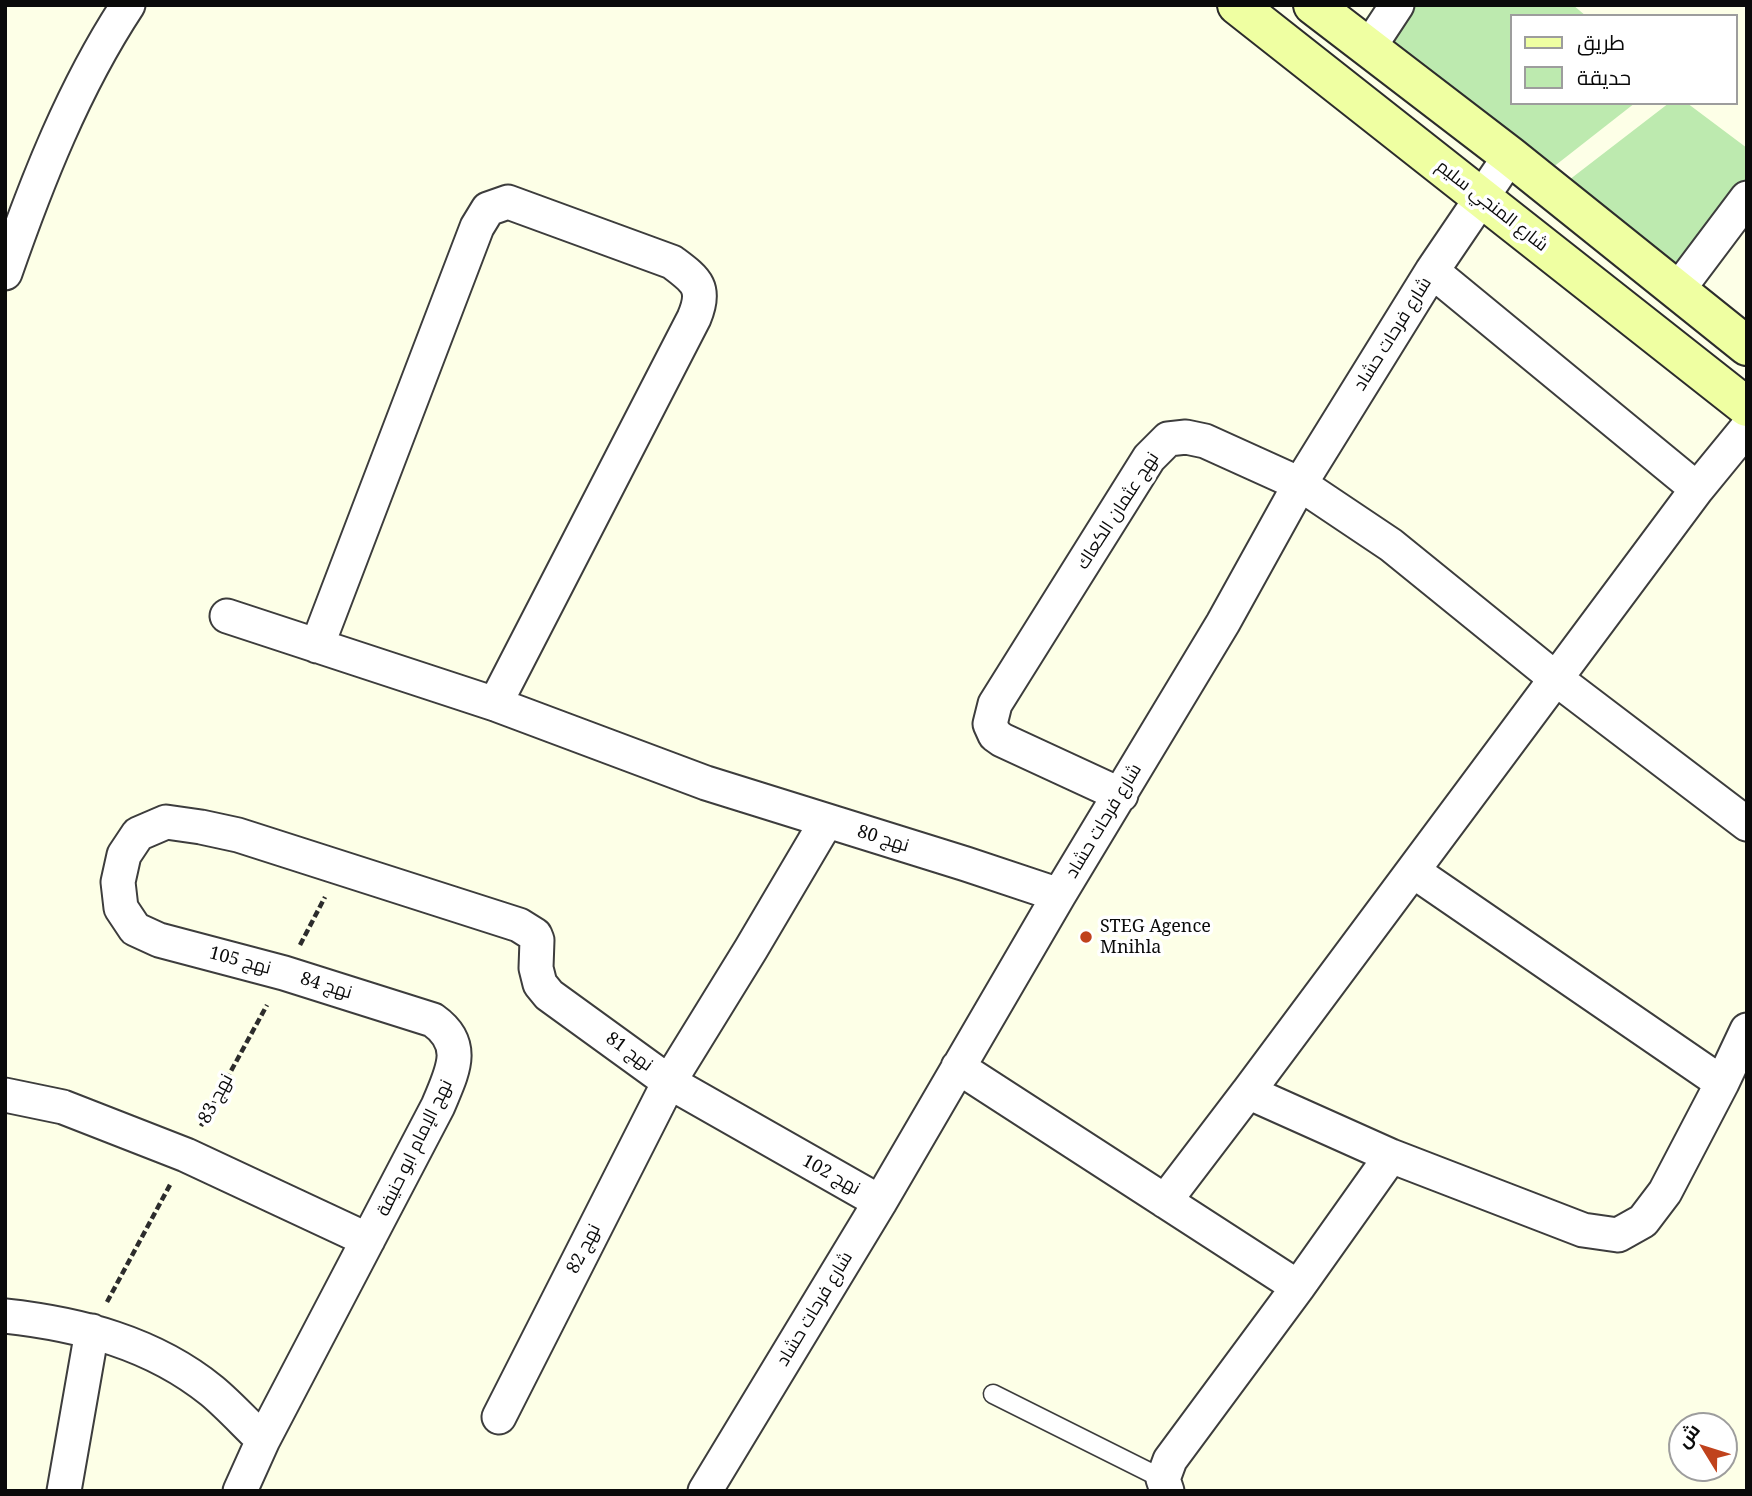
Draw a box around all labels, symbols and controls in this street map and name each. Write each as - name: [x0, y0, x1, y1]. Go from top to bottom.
- legend: [1510, 14, 1738, 105]
- text: طريق: [1577, 28, 1625, 56]
- text: حديقة: [1577, 63, 1631, 91]
- street label: شارع المنجي سليم: [1432, 156, 1552, 256]
- street label: شارع فرحات حشاد: [1350, 273, 1436, 395]
- street label: نهج عثمان الكعاك: [1072, 448, 1164, 574]
- street label: شارع فرحات حشاد: [1061, 760, 1147, 882]
- street label: نهج 80: [855, 821, 911, 857]
- place label: STEG Agence Mnihla: [1100, 916, 1211, 958]
- marker: STEG Agence Mnihla: [1078, 929, 1094, 945]
- street label: نهج 105: [207, 942, 273, 980]
- street label: نهج 84: [298, 968, 354, 1004]
- street label: نهج 81: [601, 1028, 657, 1076]
- street label: نهج 83: [194, 1071, 238, 1127]
- street label: نهج الإمام ابو حنيفة: [373, 1076, 457, 1220]
- street label: نهج 102: [798, 1150, 864, 1200]
- street label: نهج 82: [562, 1221, 606, 1277]
- street label: شارع فرحات حشاد: [772, 1248, 858, 1370]
- north arrow: [1668, 1412, 1738, 1482]
- text: ش: [1670, 1418, 1706, 1453]

